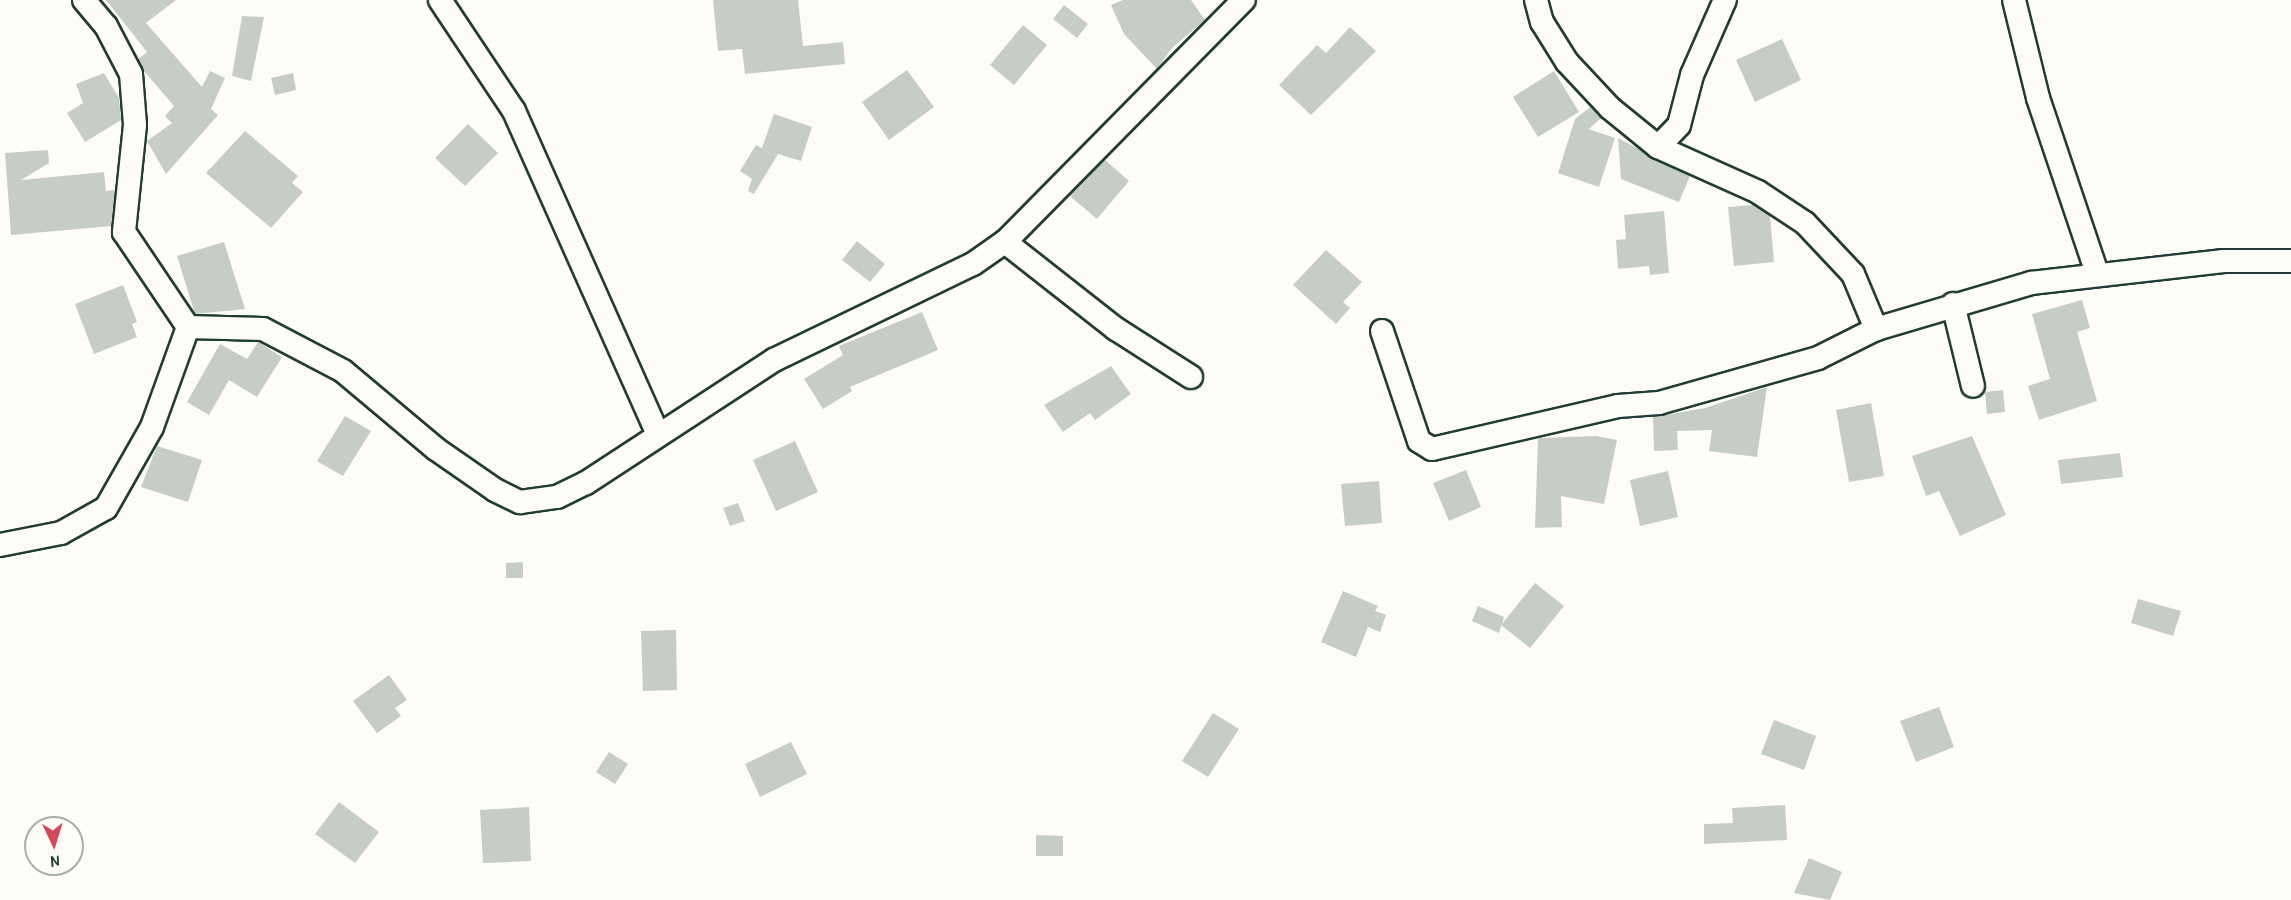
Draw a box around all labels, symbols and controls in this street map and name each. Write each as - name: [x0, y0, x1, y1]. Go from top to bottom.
- north arrow: [24, 816, 84, 876]
- text: N: [50, 851, 60, 873]

